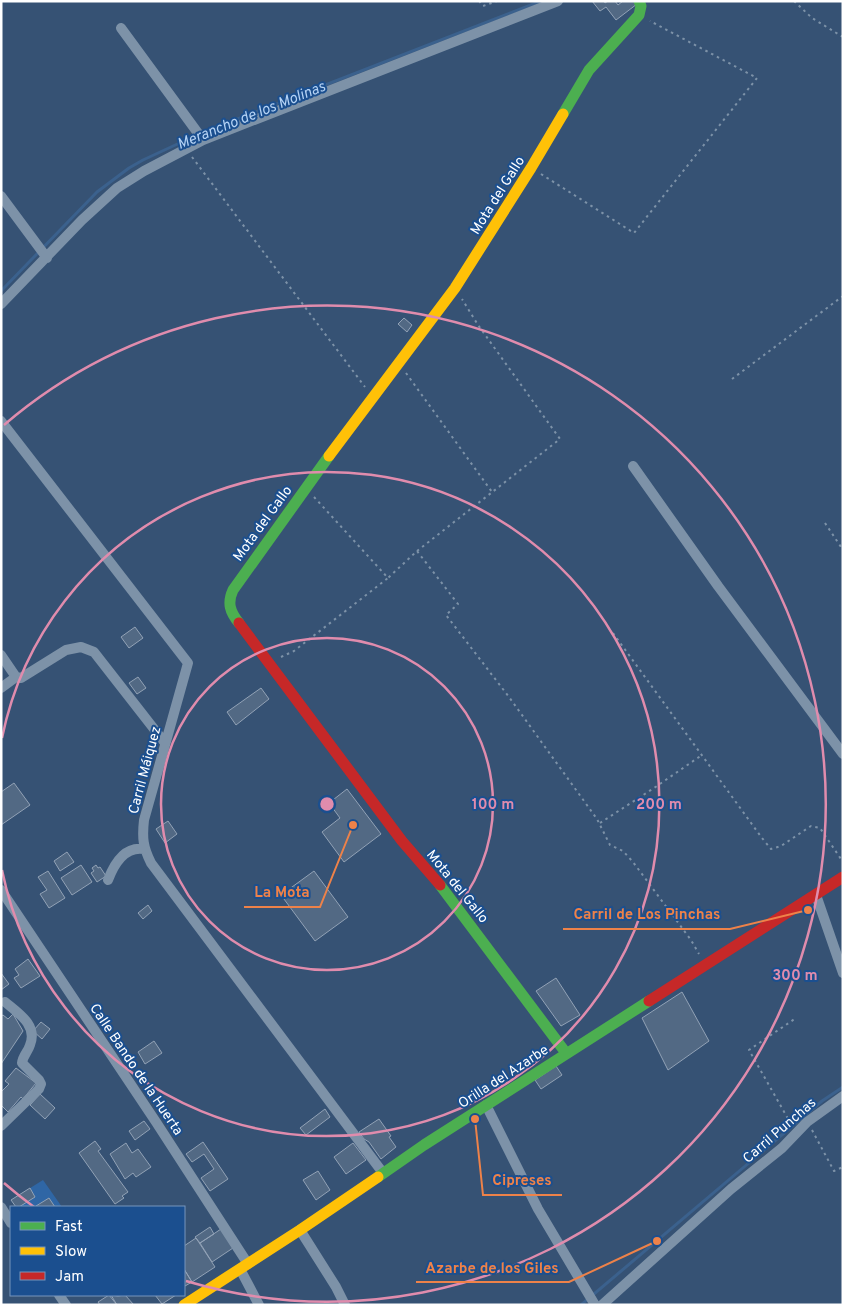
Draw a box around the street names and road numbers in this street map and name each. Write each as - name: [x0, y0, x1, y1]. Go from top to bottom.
- street label: Mota del Gallo: [467, 153, 529, 238]
- street label: Mota del Gallo: [230, 483, 296, 565]
- street label: Carril Máiquez: [126, 725, 165, 816]
- street label: Mota del Gallo: [422, 847, 492, 927]
- street label: Calle Bando de la Huerta: [85, 1001, 186, 1139]
- street label: Orilla del Azarbe: [456, 1042, 552, 1113]
- street label: Carril Punchas: [740, 1095, 820, 1168]

